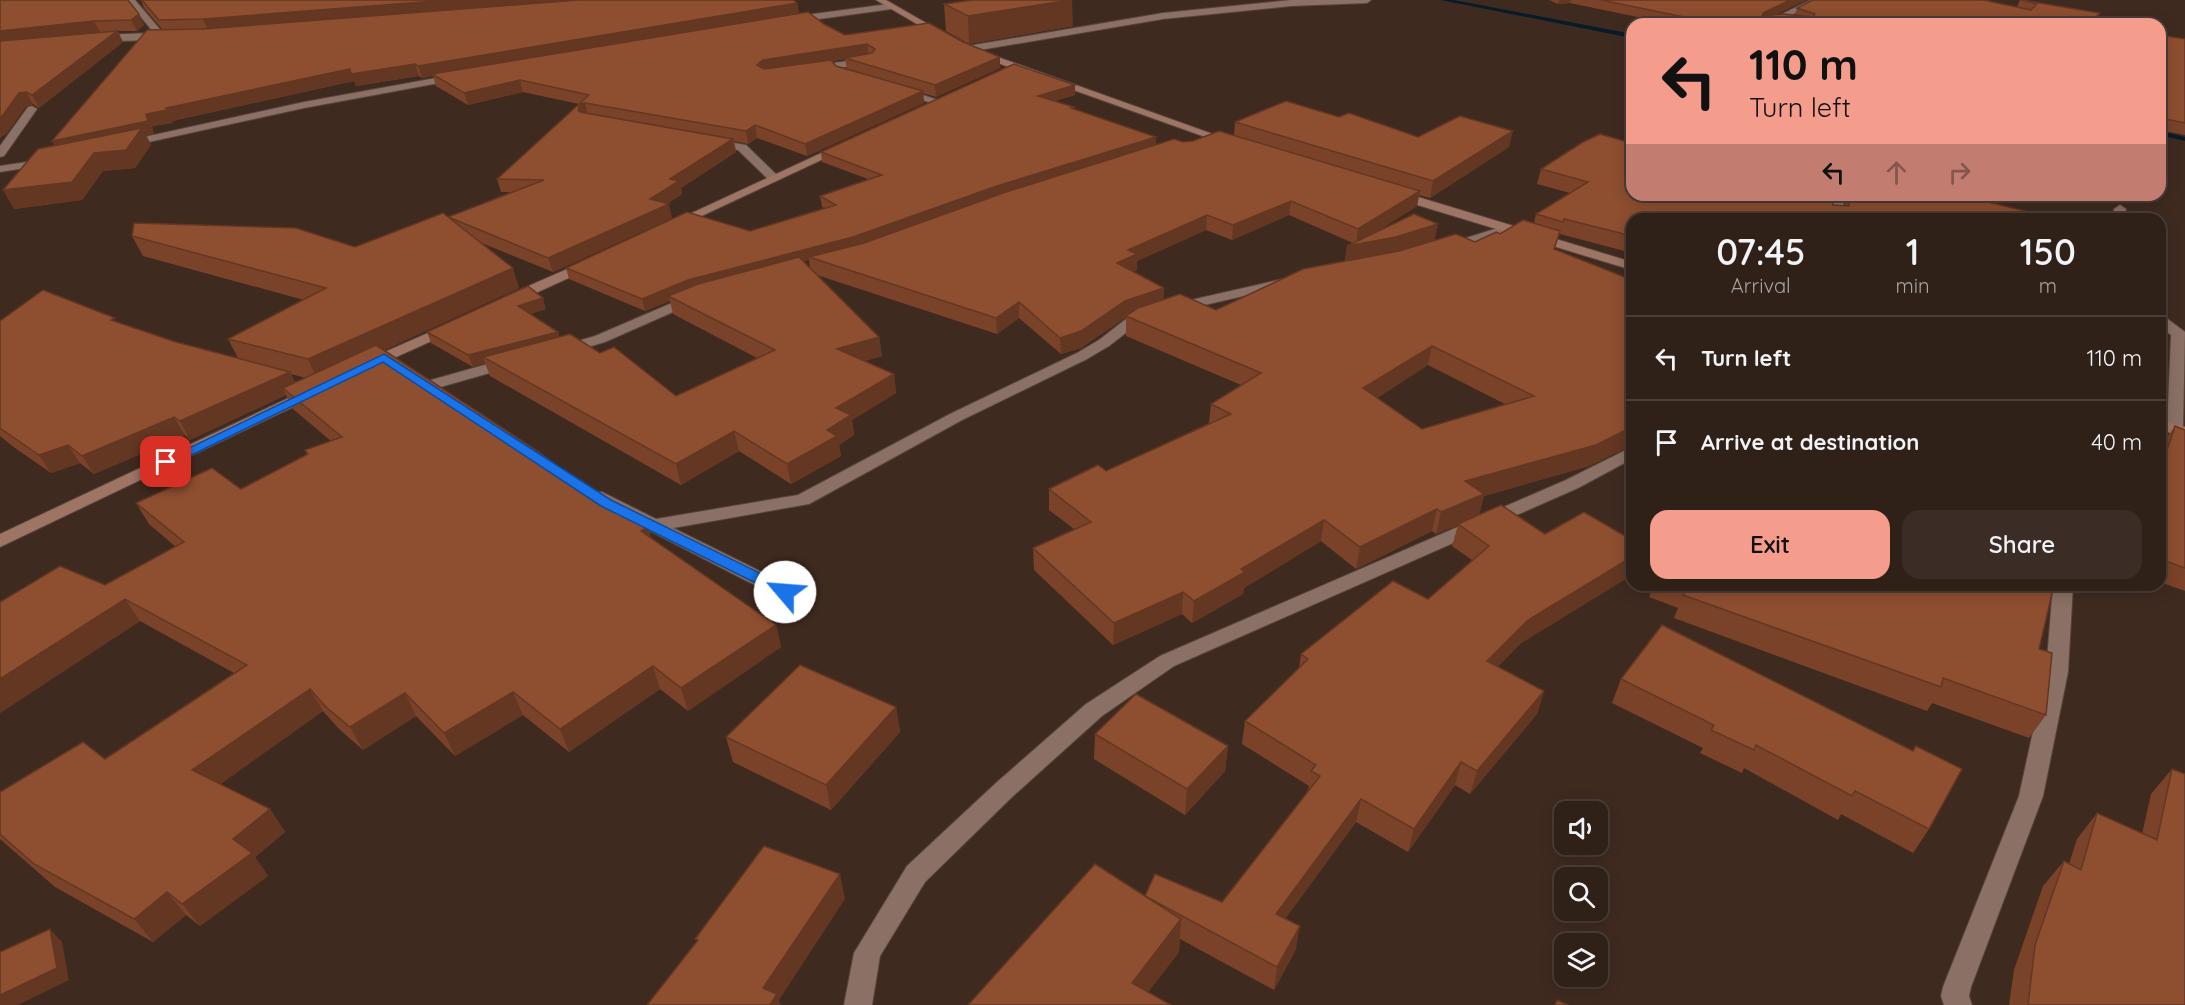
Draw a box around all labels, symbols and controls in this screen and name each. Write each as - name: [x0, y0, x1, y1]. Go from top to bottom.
- text: 110 m: [1749, 38, 1858, 91]
- icon: left: [1650, 42, 1728, 120]
- text: Turn left: [1749, 90, 1851, 124]
- icon: left: [1817, 156, 1850, 189]
- icon: ahead: [1880, 156, 1913, 189]
- icon: right: [1943, 156, 1976, 189]
- text: 07:45: [1716, 229, 1805, 274]
- text: 1: [1906, 229, 1920, 274]
- text: 150: [2020, 229, 2076, 274]
- text: Arrival: [1731, 273, 1791, 298]
- text: min: [1896, 273, 1930, 298]
- text: m: [2039, 273, 2057, 298]
- icon: left: [1650, 342, 1683, 375]
- text: Turn left: [1701, 344, 1791, 372]
- text: 110 m: [2087, 344, 2142, 372]
- icon: arrive: [1650, 426, 1683, 459]
- text: Arrive at destination: [1701, 428, 1919, 456]
- text: 40 m: [2091, 428, 2142, 456]
- pin: [140, 436, 191, 487]
- icon: arrive: [149, 445, 182, 478]
- button: Exit: [1650, 510, 1890, 579]
- button: Share: [1902, 510, 2142, 579]
- position arrow: [753, 560, 817, 624]
- map controls: [1554, 801, 1608, 987]
- button: sound: [1554, 801, 1608, 855]
- button: search: [1554, 867, 1608, 921]
- button: layers: [1554, 933, 1608, 987]

